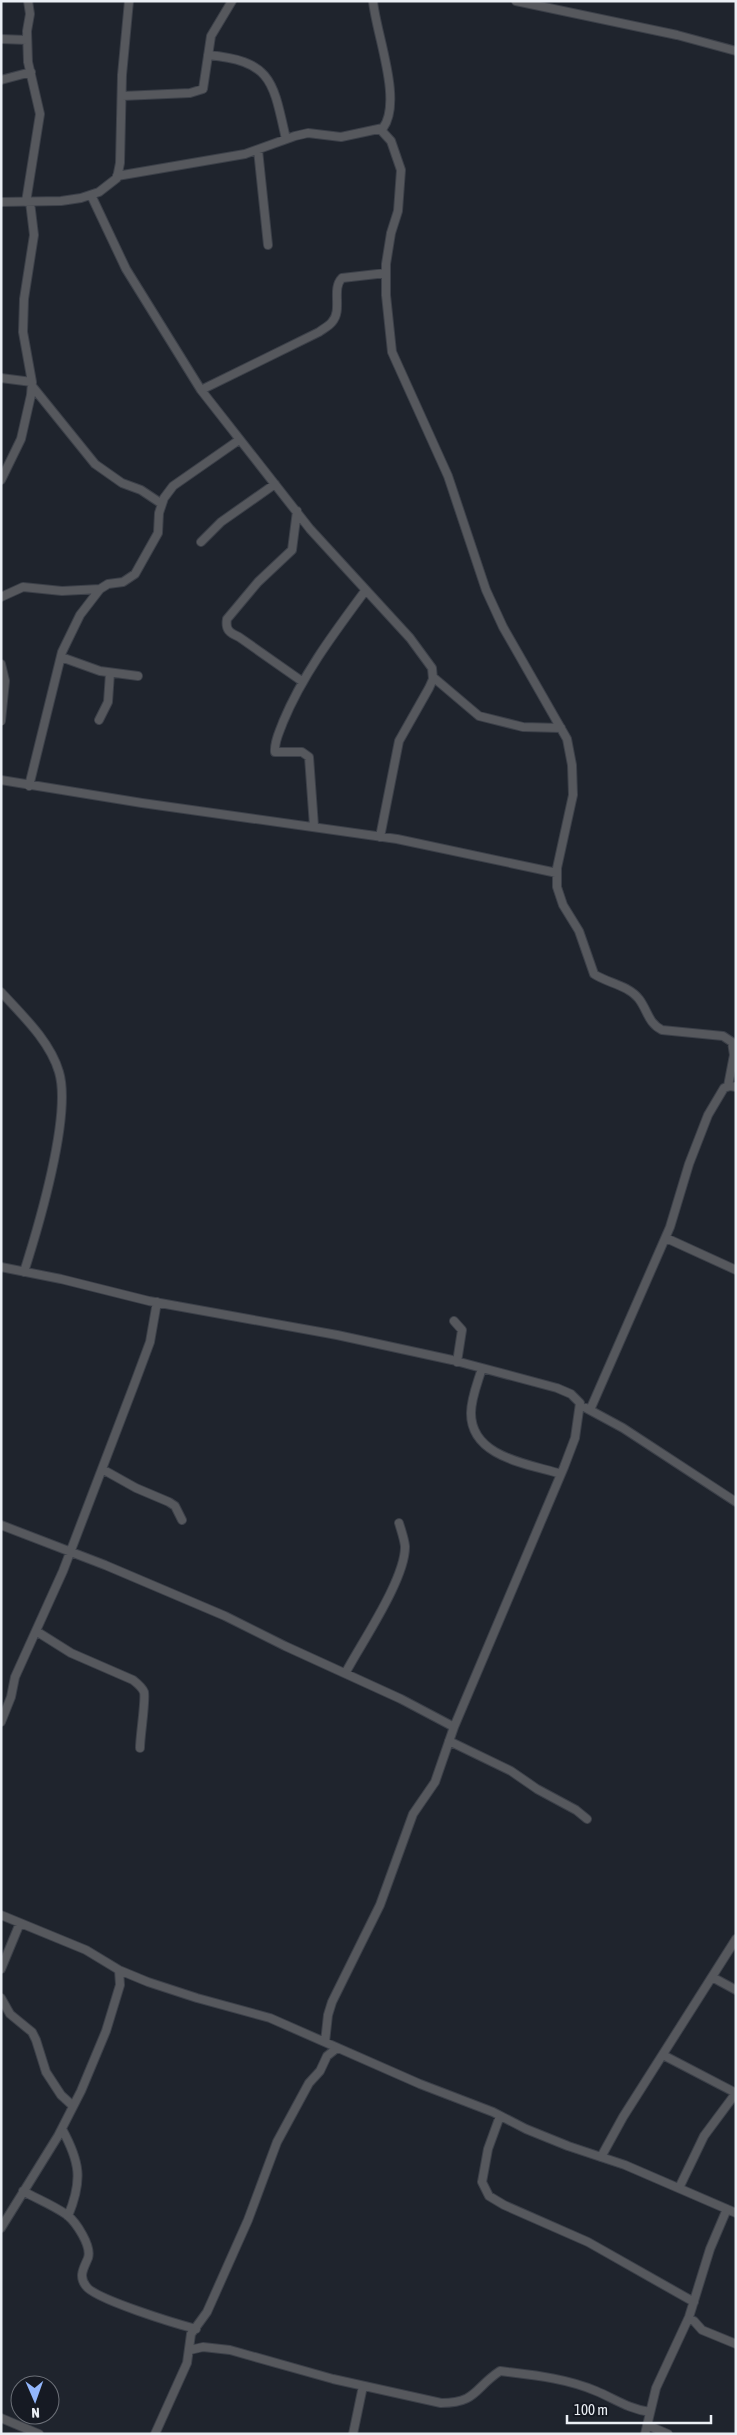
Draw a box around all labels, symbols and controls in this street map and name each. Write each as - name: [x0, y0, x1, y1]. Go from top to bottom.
- north arrow: [10, 2375, 60, 2425]
- scale bar: [567, 2392, 711, 2424]
- text: 100 m: [574, 2401, 608, 2418]
- text: N: [31, 2405, 40, 2421]

